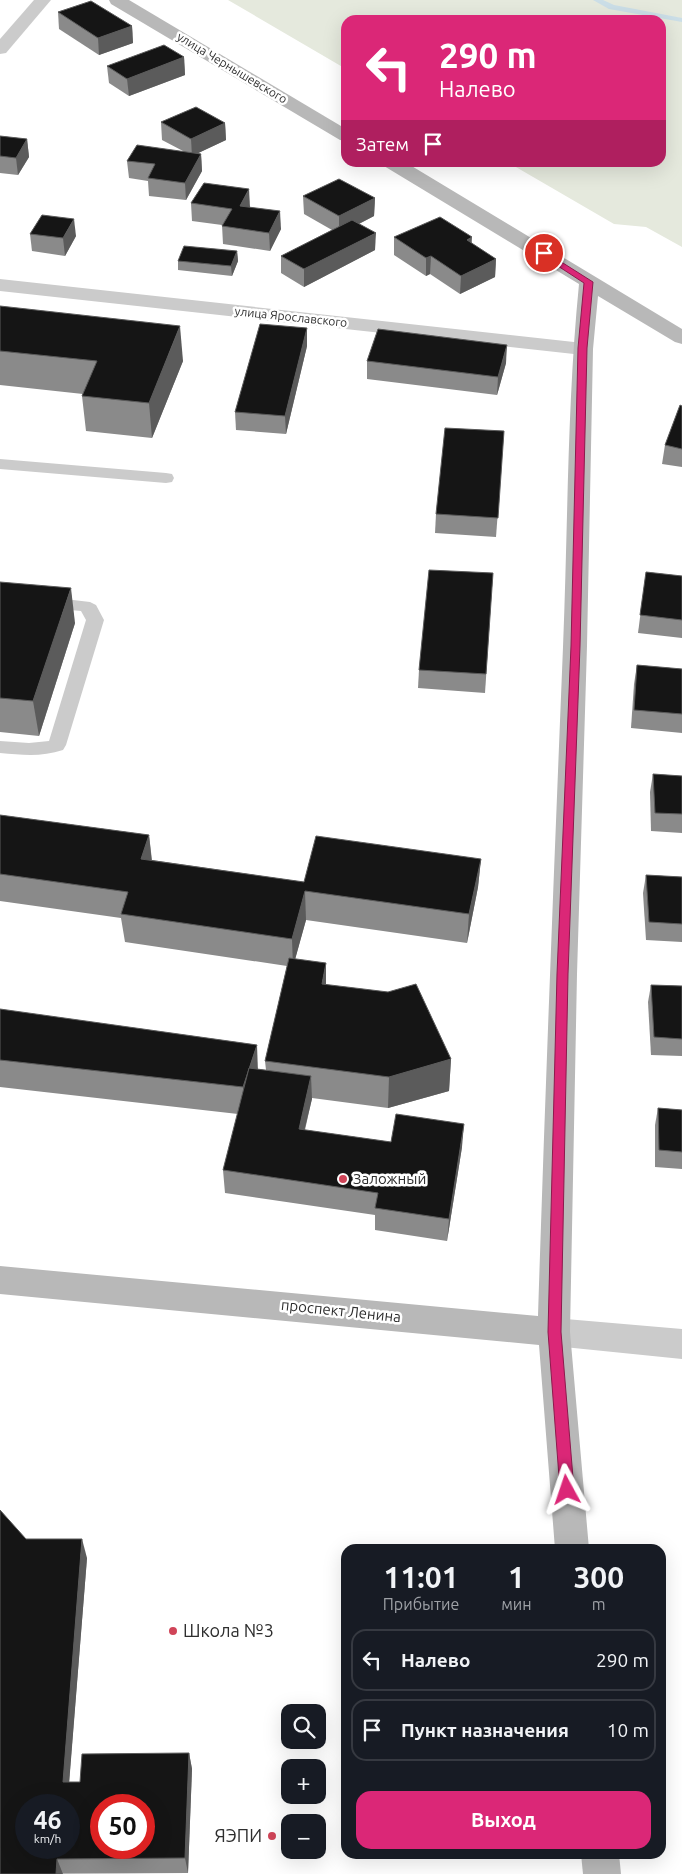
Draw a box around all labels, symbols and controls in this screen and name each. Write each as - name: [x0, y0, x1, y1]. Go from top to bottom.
- street label: улица Чернышевского: [175, 30, 290, 106]
- icon: left: [356, 35, 421, 100]
- text: 290 m: [439, 35, 537, 75]
- text: Налево: [439, 76, 516, 101]
- icon: arrive: [419, 130, 447, 158]
- text: Затем: [356, 133, 409, 155]
- pin: [523, 232, 565, 274]
- icon: arrive: [530, 239, 558, 267]
- street label: улица Ярославского: [234, 304, 348, 329]
- place label: Заложный: [353, 1170, 426, 1187]
- marker: Заложный: [337, 1173, 349, 1185]
- street label: проспект Ленина: [280, 1296, 402, 1325]
- position arrow: [540, 1463, 592, 1515]
- text: 11:01: [384, 1560, 459, 1594]
- text: 1: [508, 1560, 525, 1594]
- text: 300: [573, 1560, 624, 1594]
- text: Прибытие: [383, 1595, 459, 1613]
- text: мин: [501, 1595, 532, 1613]
- text: m: [592, 1595, 606, 1613]
- place label: Школа №3: [183, 1620, 274, 1640]
- marker: Школа №3: [167, 1625, 179, 1637]
- icon: left: [358, 1646, 386, 1674]
- text: Налево: [401, 1649, 470, 1671]
- text: 290 m: [596, 1649, 649, 1671]
- map controls: [281, 1704, 326, 1859]
- button: search: [281, 1704, 326, 1749]
- icon: arrive: [358, 1716, 386, 1744]
- text: Пункт назначения: [401, 1719, 569, 1741]
- text: 10 m: [607, 1719, 649, 1741]
- button: +: [281, 1759, 326, 1804]
- button: Выход: [356, 1791, 651, 1849]
- speed limit sign: 50: [90, 1794, 155, 1859]
- text: 46: [33, 1806, 62, 1834]
- button: −: [281, 1814, 326, 1859]
- place label: ЯЭПИ: [214, 1825, 262, 1845]
- marker: ЯЭПИ: [266, 1830, 278, 1842]
- text: km/h: [34, 1832, 61, 1845]

